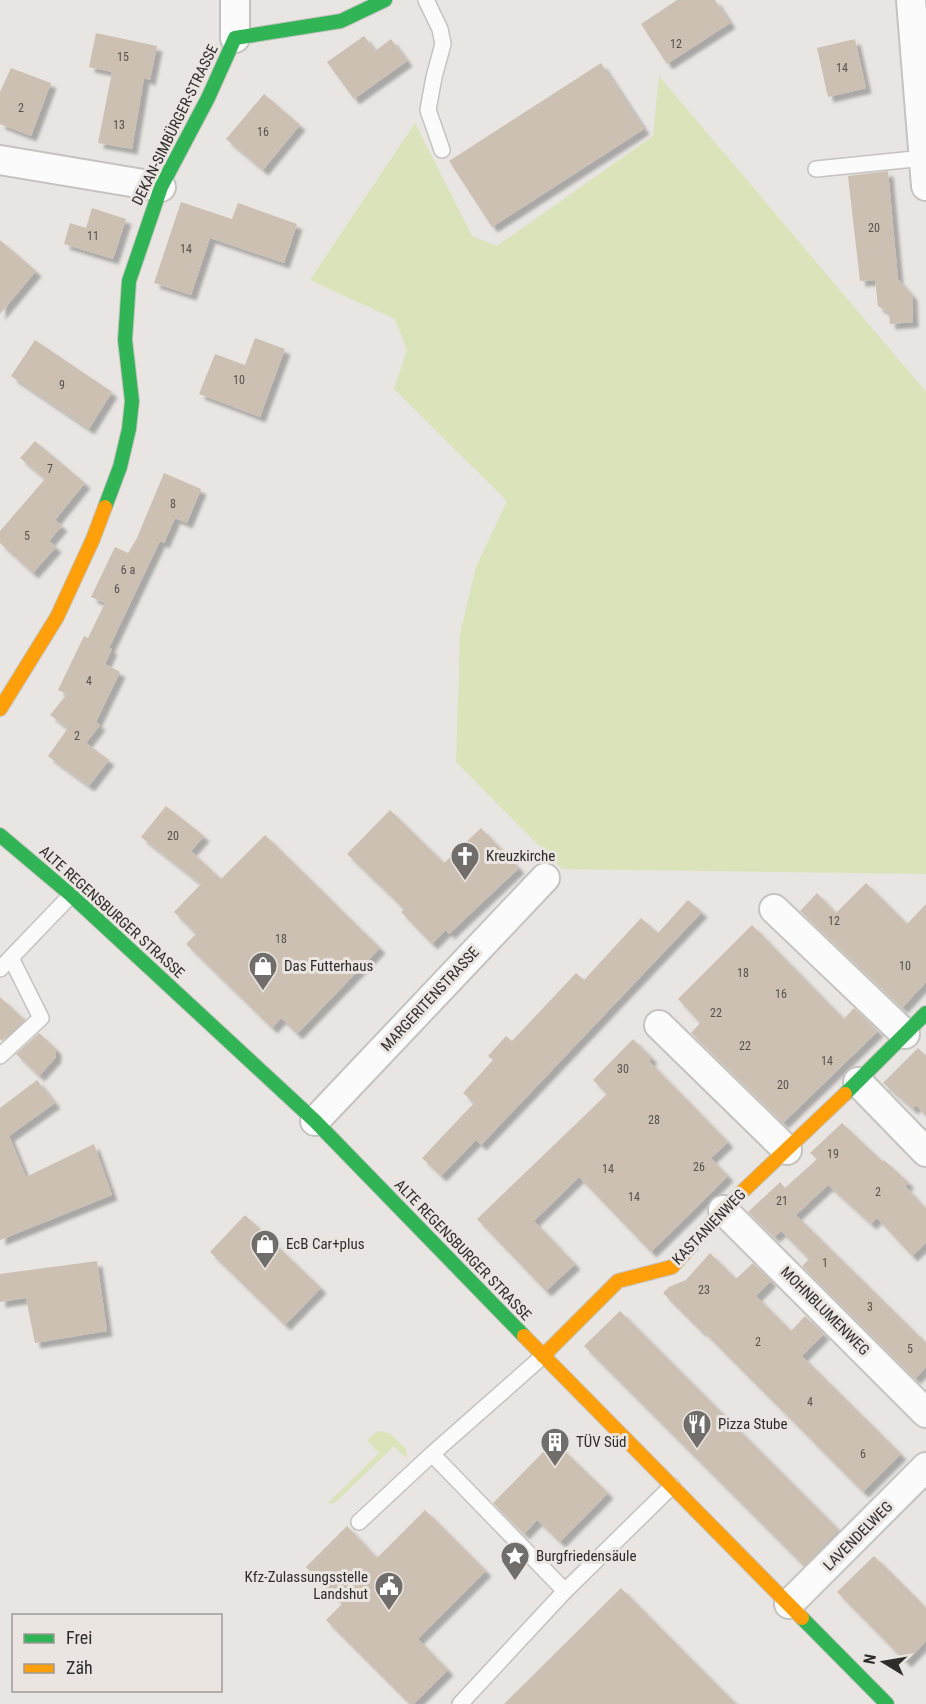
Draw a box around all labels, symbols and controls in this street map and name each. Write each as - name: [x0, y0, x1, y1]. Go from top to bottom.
- house number: 12: [670, 37, 682, 51]
- street label: DEKAN-SIMBÜRGER-STRASSE: [128, 42, 222, 208]
- house number: 15: [117, 50, 129, 64]
- house number: 14: [836, 61, 848, 75]
- house number: 2: [18, 101, 24, 115]
- house number: 13: [113, 118, 125, 132]
- house number: 16: [257, 125, 269, 139]
- house number: 20: [868, 221, 880, 235]
- house number: 11: [87, 229, 99, 243]
- house number: 14: [180, 242, 192, 256]
- house number: 10: [233, 373, 245, 387]
- house number: 9: [59, 378, 65, 392]
- house number: 7: [47, 462, 53, 476]
- house number: 8: [170, 497, 176, 511]
- house number: 5: [24, 529, 30, 543]
- house number: 6 a: [121, 563, 135, 577]
- house number: 6: [114, 582, 120, 596]
- house number: 4: [86, 674, 92, 688]
- house number: 2: [74, 729, 80, 743]
- house number: 20: [167, 829, 179, 843]
- church icon: Kreuzkirche: [449, 840, 481, 882]
- street label: ALTE REGENSBURGER STRASSE: [36, 842, 188, 982]
- place label: Kreuzkirche: [486, 847, 555, 865]
- house number: 12: [828, 914, 840, 928]
- house number: 18: [275, 932, 287, 946]
- street label: MARGERITENSTRASSE: [377, 943, 483, 1055]
- shop icon: Das Futterhaus: [247, 950, 279, 992]
- place label: Das Futterhaus: [284, 957, 373, 975]
- house number: 10: [899, 959, 911, 973]
- house number: 18: [737, 966, 749, 980]
- house number: 16: [775, 987, 787, 1001]
- house number: 22: [710, 1006, 722, 1020]
- house number: 22: [739, 1039, 751, 1053]
- house number: 14: [821, 1054, 833, 1068]
- house number: 30: [617, 1062, 629, 1076]
- house number: 20: [777, 1078, 789, 1092]
- house number: 28: [648, 1113, 660, 1127]
- house number: 19: [827, 1147, 839, 1161]
- house number: 26: [693, 1160, 705, 1174]
- house number: 14: [602, 1162, 614, 1176]
- street label: ALTE REGENSBURGER STRASSE: [391, 1176, 535, 1324]
- street label: KASTANIENWEG: [668, 1185, 750, 1269]
- house number: 2: [875, 1185, 881, 1199]
- house number: 14: [628, 1190, 640, 1204]
- house number: 21: [776, 1194, 788, 1208]
- shop icon: EcB Car+plus: [249, 1228, 281, 1270]
- place label: EcB Car+plus: [286, 1235, 365, 1253]
- house number: 1: [822, 1256, 828, 1270]
- street label: MOHNBLUMENWEG: [777, 1263, 873, 1359]
- house number: 23: [698, 1283, 710, 1297]
- house number: 3: [867, 1300, 873, 1314]
- house number: 2: [755, 1335, 761, 1349]
- house number: 5: [907, 1342, 913, 1356]
- house number: 4: [807, 1395, 813, 1409]
- restaurant icon: Pizza Stube: [681, 1408, 713, 1450]
- place label: Pizza Stube: [718, 1415, 787, 1433]
- building icon: TÜV Süd: [539, 1426, 571, 1468]
- place label: TÜV Süd: [576, 1433, 627, 1451]
- house number: 6: [860, 1447, 866, 1461]
- street label: LAVENDELWEG: [820, 1498, 896, 1574]
- place icon: Burgfriedensäule: [499, 1540, 531, 1582]
- place label: Burgfriedensäule: [536, 1547, 637, 1565]
- place label: Kfz-Zulassungsstelle Landshut: [245, 1568, 368, 1603]
- public building icon: Kfz-Zulassungsstelle Landshut: [373, 1570, 405, 1612]
- legend: [12, 1614, 222, 1692]
- text: Frei: [66, 1627, 92, 1648]
- north arrow: [854, 1632, 914, 1692]
- text: N: [860, 1653, 880, 1666]
- text: Zäh: [66, 1657, 93, 1678]

